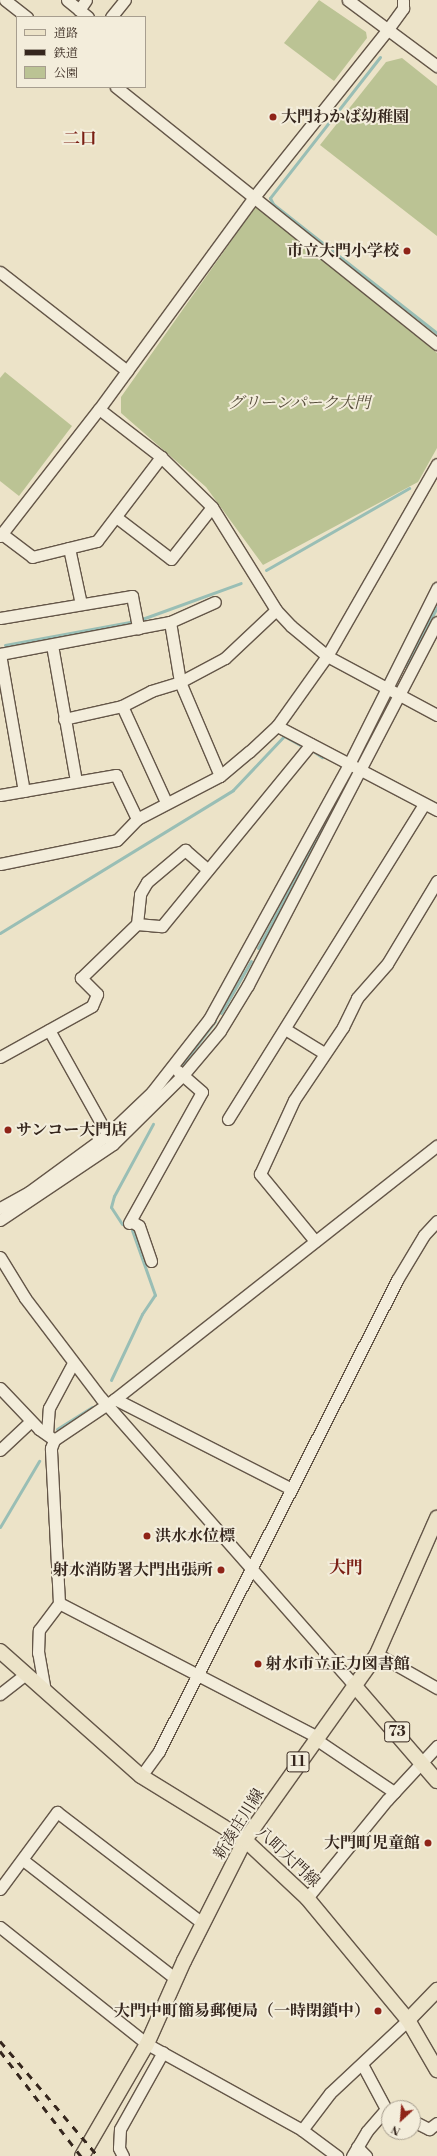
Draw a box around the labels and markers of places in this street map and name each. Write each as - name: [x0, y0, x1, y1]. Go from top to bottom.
- place label: 大門わかば幼稚園: [281, 107, 409, 127]
- marker: 大門わかば幼稚園: [268, 112, 278, 122]
- place label: 市立大門小学校: [287, 241, 399, 261]
- marker: 市立大門小学校: [402, 246, 412, 256]
- place label: サンコー大門店: [16, 1120, 128, 1140]
- marker: サンコー大門店: [3, 1125, 13, 1135]
- place label: 洪水水位標: [155, 1526, 235, 1546]
- marker: 洪水水位標: [142, 1531, 152, 1541]
- place label: 射水消防署大門出張所: [53, 1560, 213, 1580]
- marker: 射水消防署大門出張所: [216, 1565, 226, 1575]
- place label: 射水市立正力図書館: [266, 1654, 410, 1674]
- marker: 射水市立正力図書館: [253, 1659, 263, 1669]
- place label: 大門町児童館: [324, 1833, 420, 1853]
- marker: 大門町児童館: [423, 1838, 433, 1848]
- place label: 大門中町簡易郵便局（一時閉鎖中）: [114, 2001, 370, 2021]
- marker: 大門中町簡易郵便局（一時閉鎖中）: [373, 2006, 383, 2016]

